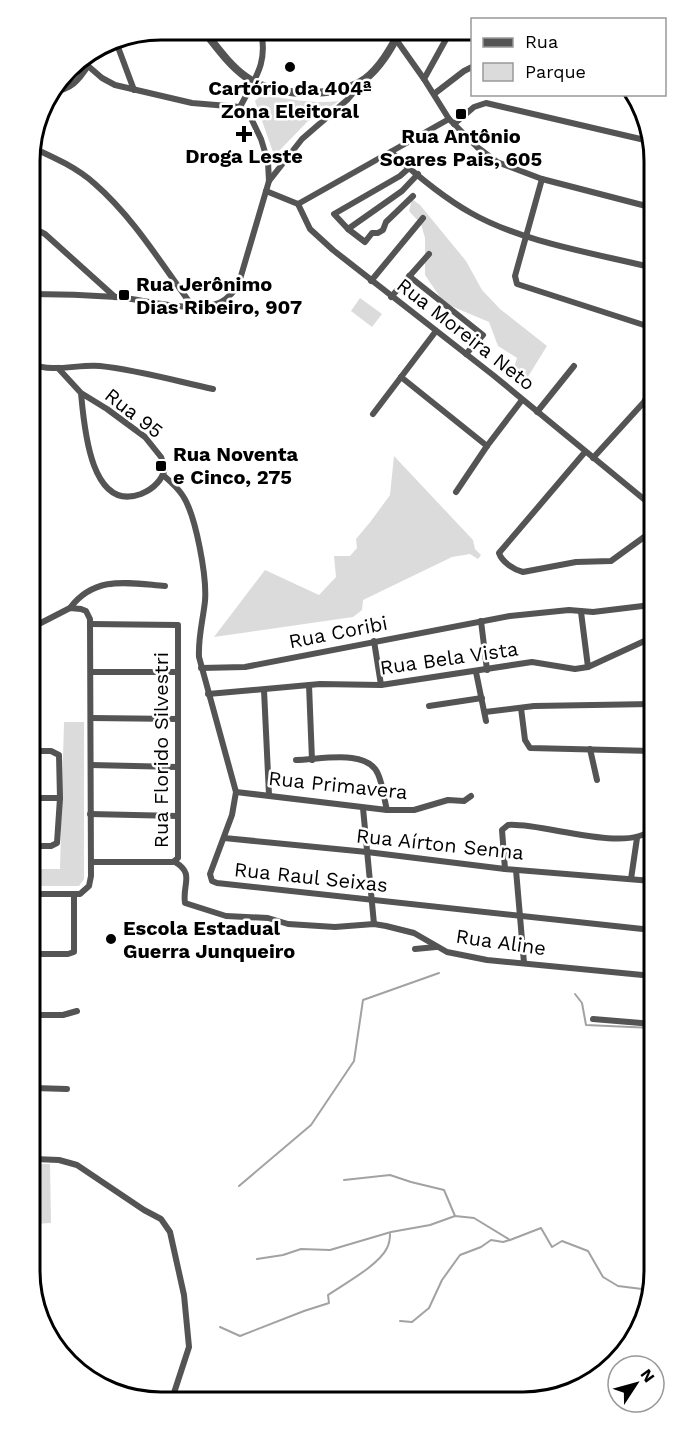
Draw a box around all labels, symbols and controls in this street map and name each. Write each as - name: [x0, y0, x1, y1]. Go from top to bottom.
- legend: [471, 18, 666, 96]
- text: Rua: [525, 31, 558, 52]
- marker: Cartório da 404ª Zona Eleitoral: [283, 60, 297, 74]
- text: Parque: [525, 61, 586, 82]
- place label: Cartório da 404ª Zona Eleitoral: [208, 76, 372, 123]
- marker: Rua Antônio Soares Pais, 605: [454, 107, 468, 121]
- place label: Rua Antônio Soares Pais, 605: [380, 124, 542, 171]
- marker: Droga Leste: [237, 127, 251, 141]
- place label: Droga Leste: [185, 144, 303, 168]
- place label: Rua Jerônimo Dias Ribeiro, 907: [136, 272, 302, 319]
- street label: Rua Moreira Neto: [392, 273, 540, 395]
- marker: Rua Jerônimo Dias Ribeiro, 907: [117, 288, 131, 302]
- street label: Rua 95: [100, 383, 168, 443]
- place label: Rua Noventa e Cinco, 275: [173, 442, 299, 489]
- marker: Rua Noventa e Cinco, 275: [154, 459, 168, 473]
- street label: Rua Coribi: [287, 611, 389, 653]
- street label: Rua Bela Vista: [378, 636, 520, 680]
- street label: Rua Florido Silvestri: [149, 652, 173, 848]
- street label: Rua Primavera: [267, 766, 409, 804]
- street label: Rua Aírton Senna: [355, 823, 525, 865]
- street label: Rua Raul Seixas: [233, 857, 389, 897]
- place label: Escola Estadual Guerra Junqueiro: [123, 916, 295, 963]
- street label: Rua Aline: [454, 924, 548, 960]
- marker: Escola Estadual Guerra Junqueiro: [104, 932, 118, 946]
- north arrow: [606, 1354, 666, 1414]
- text: N: [637, 1365, 659, 1386]

